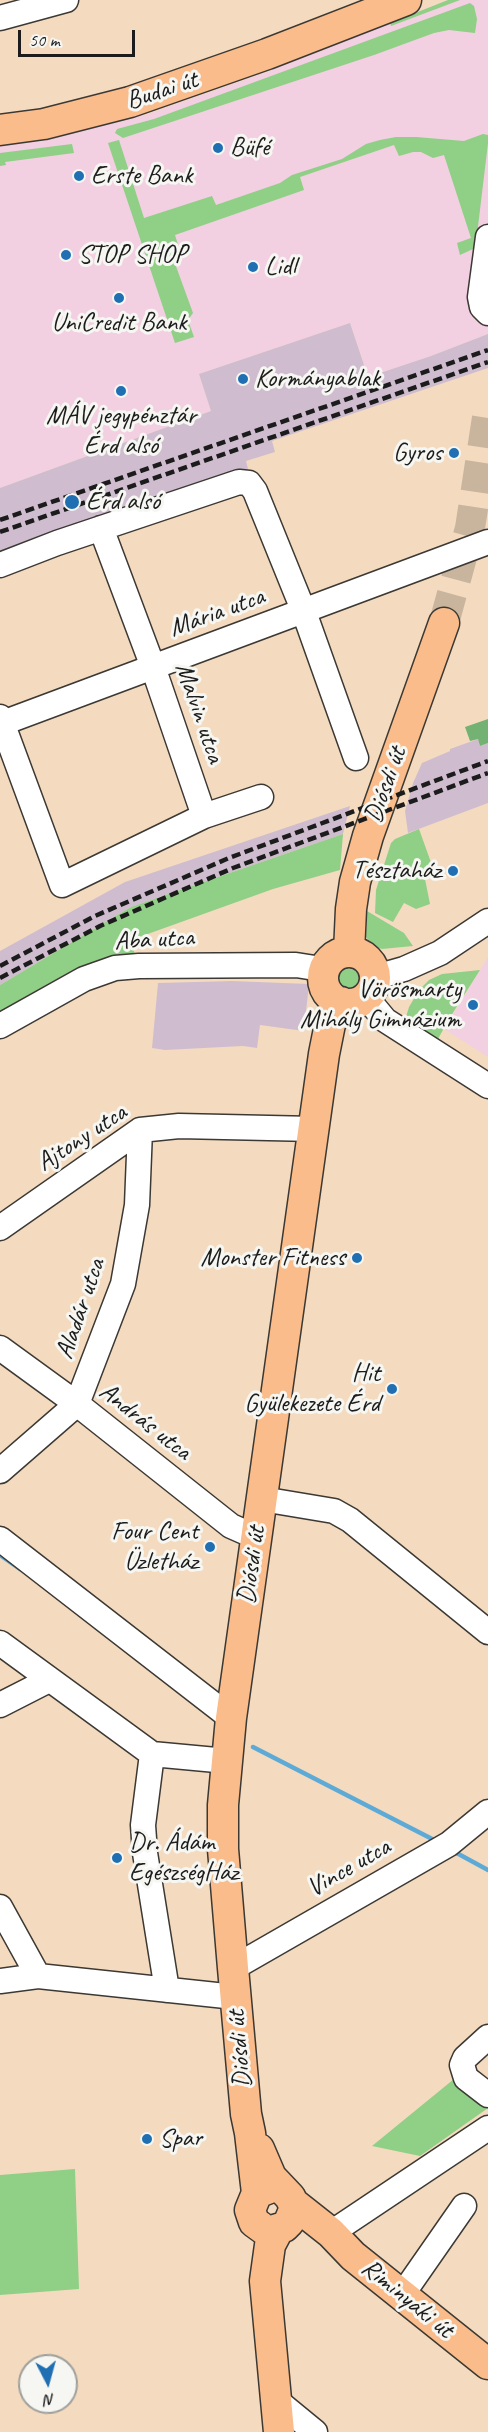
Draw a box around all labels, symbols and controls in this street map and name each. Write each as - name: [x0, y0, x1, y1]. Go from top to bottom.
- scale bar: [21, 18, 138, 56]
- text: 50 m: [29, 29, 60, 51]
- street label: Budai út: [122, 65, 202, 117]
- place label: Büfé: [230, 132, 269, 164]
- marker: Büfé: [211, 141, 225, 155]
- place label: Erste Bank: [91, 160, 192, 192]
- marker: Erste Bank: [72, 169, 86, 183]
- place label: STOP SHOP: [78, 239, 186, 271]
- marker: STOP SHOP: [59, 248, 73, 262]
- place label: Lidl: [265, 251, 296, 283]
- marker: Lidl: [246, 260, 260, 274]
- marker: UniCredit Bank: [112, 291, 126, 305]
- place label: UniCredit Bank: [51, 307, 187, 339]
- place label: Kormányablak: [255, 363, 380, 395]
- marker: Kormányablak: [236, 372, 250, 386]
- marker: MÁV jegypénztár Érd alsó: [114, 384, 128, 398]
- place label: MÁV jegypénztár Érd alsó: [46, 400, 196, 461]
- place label: Gyros: [393, 437, 442, 469]
- marker: Gyros: [447, 446, 461, 460]
- place label: Érd alsó: [86, 486, 160, 518]
- marker: Érd alsó: [63, 493, 81, 511]
- street label: Mária utca: [165, 581, 269, 645]
- street label: Malvin utca: [167, 659, 231, 767]
- street label: Diósdi út: [358, 743, 414, 827]
- place label: Tésztaház: [352, 855, 441, 887]
- marker: Tésztaház: [446, 864, 460, 878]
- street label: Aba utca: [113, 922, 195, 958]
- place label: Vörösmarty Mihály Gimnázium: [300, 974, 461, 1036]
- marker: Vörösmarty Mihály Gimnázium: [466, 998, 480, 1012]
- street label: Ajtony utca: [31, 1097, 133, 1179]
- place label: Monster Fitness: [200, 1242, 345, 1274]
- marker: Monster Fitness: [350, 1251, 364, 1265]
- street label: Aladár utca: [49, 1255, 113, 1363]
- place label: Hit Gyülekezete Érd: [244, 1358, 380, 1420]
- street label: András utca: [93, 1376, 197, 1468]
- marker: Hit Gyülekezete Érd: [385, 1382, 399, 1396]
- place label: Four Cent Üzletház: [111, 1516, 198, 1578]
- street label: Diósdi út: [231, 1524, 273, 1606]
- marker: Four Cent Üzletház: [203, 1540, 217, 1554]
- place label: Dr. Ádám EgészségHáz: [129, 1827, 238, 1888]
- street label: Vince utca: [302, 1832, 396, 1904]
- marker: Dr. Ádám EgészségHáz: [110, 1851, 124, 1865]
- street label: Diósdi út: [221, 2009, 259, 2089]
- place label: Spar: [159, 2123, 202, 2155]
- marker: Spar: [140, 2132, 154, 2146]
- street label: Riminyáki út: [355, 2252, 459, 2346]
- north arrow: [18, 2354, 78, 2414]
- text: N: [44, 2389, 56, 2410]

